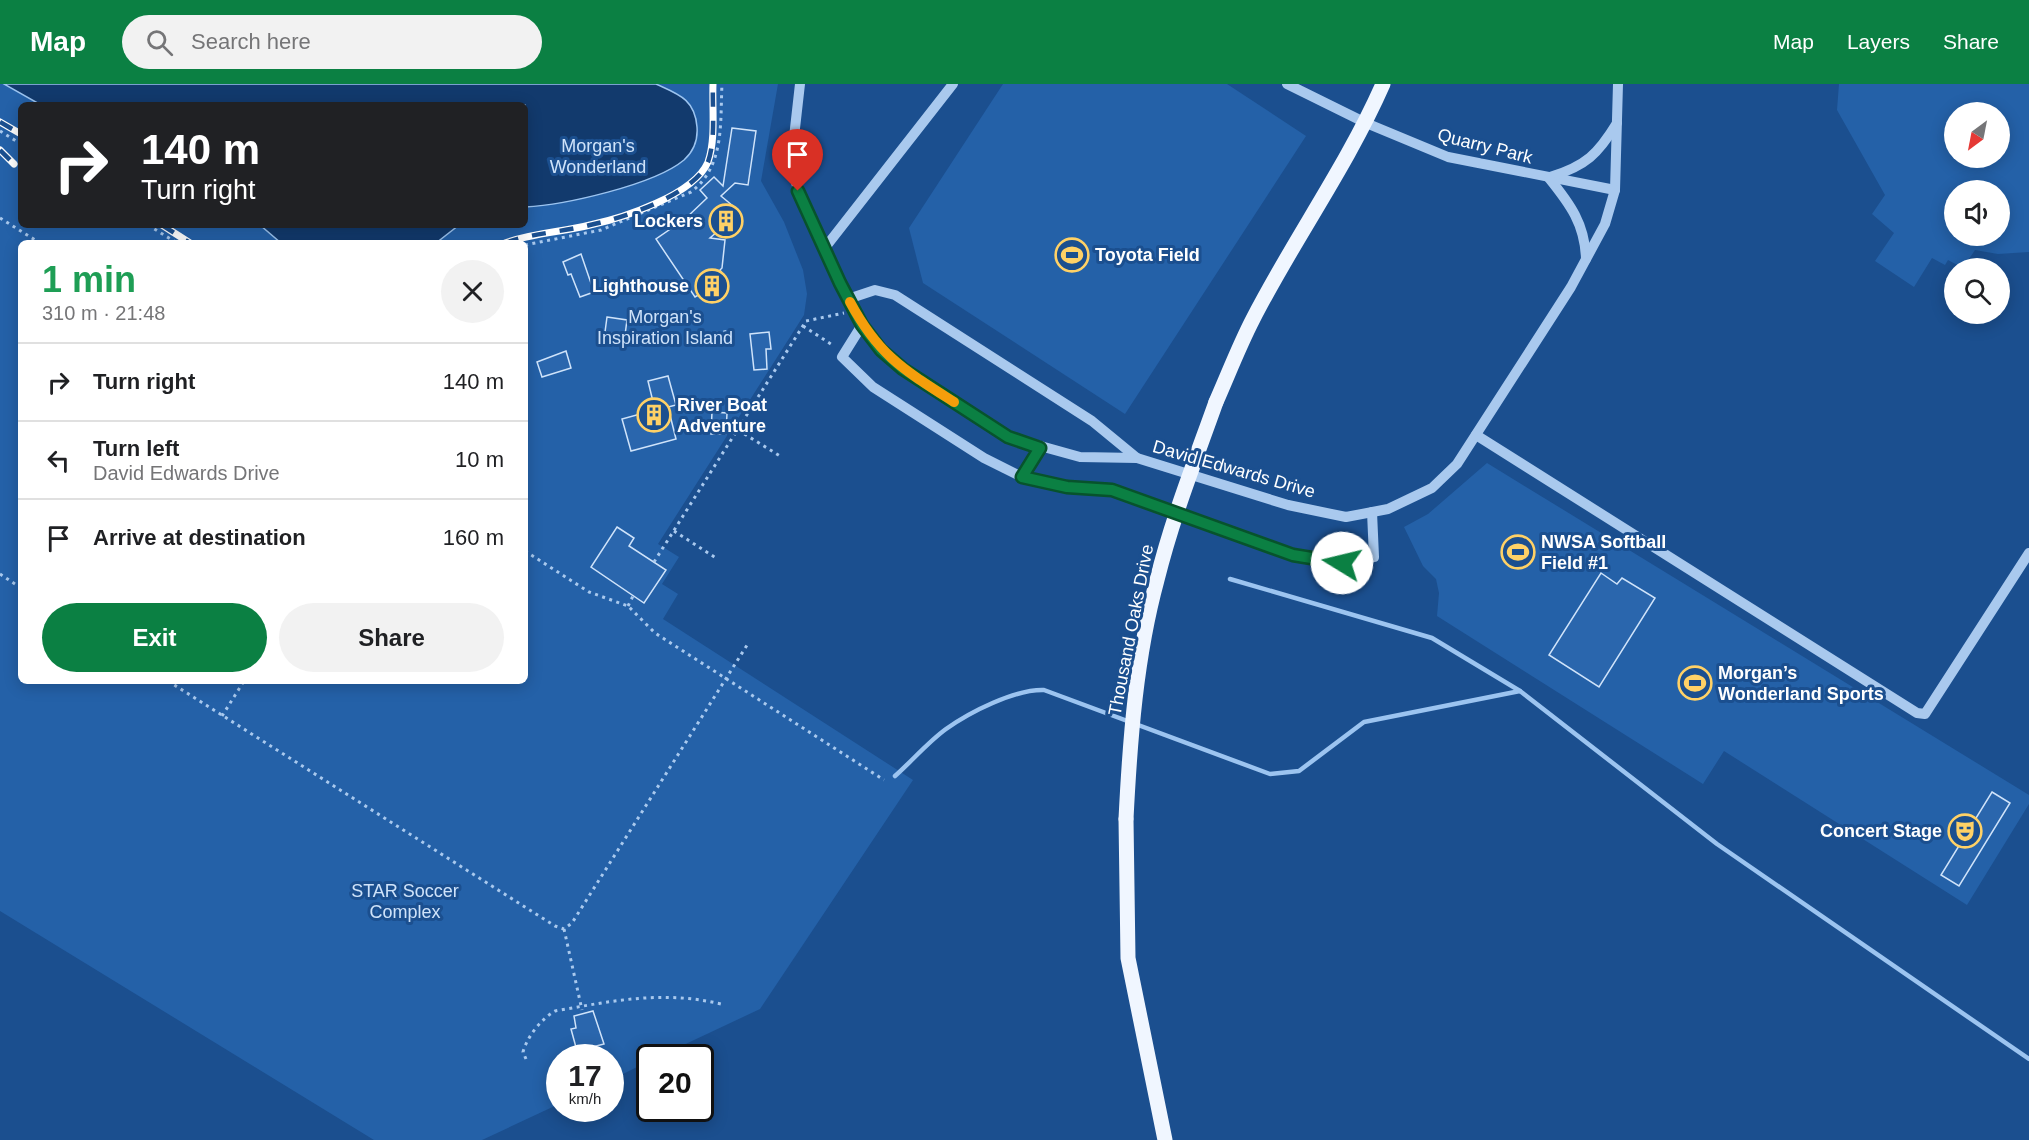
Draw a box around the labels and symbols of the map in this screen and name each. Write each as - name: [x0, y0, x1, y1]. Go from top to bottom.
- north arrow: [1944, 102, 2010, 168]
- street label: Quarry Park: [1436, 125, 1535, 168]
- pin: [772, 129, 823, 191]
- park label: Morgan's Wonderland: [550, 136, 646, 177]
- building icon: Lockers: [708, 203, 744, 239]
- place label: Lockers: [634, 211, 703, 231]
- sports icon: Toyota Field: [1054, 237, 1090, 273]
- place label: Toyota Field: [1095, 245, 1200, 265]
- building icon: Lighthouse: [694, 268, 730, 304]
- place label: Lighthouse: [592, 276, 689, 296]
- park label: Morgan's Inspiration Island: [597, 307, 733, 348]
- place label: River Boat Adventure: [677, 395, 767, 436]
- building icon: River Boat Adventure: [636, 397, 672, 433]
- street label: David Edwards Drive: [1150, 436, 1318, 502]
- position arrow: [1310, 531, 1374, 595]
- place label: NWSA Softball Field #1: [1541, 532, 1666, 573]
- sports icon: NWSA Softball Field #1: [1500, 534, 1536, 570]
- street label: Thousand Oaks Drive: [1105, 543, 1157, 717]
- place label: Morgan’s Wonderland Sports: [1718, 663, 1884, 704]
- sports icon: Morgan’s Wonderland Sports: [1677, 665, 1713, 701]
- theatre icon: Concert Stage: [1947, 813, 1983, 849]
- place label: Concert Stage: [1820, 821, 1942, 841]
- park label: STAR Soccer Complex: [351, 881, 459, 922]
- speed limit sign: 20: [636, 1044, 714, 1122]

